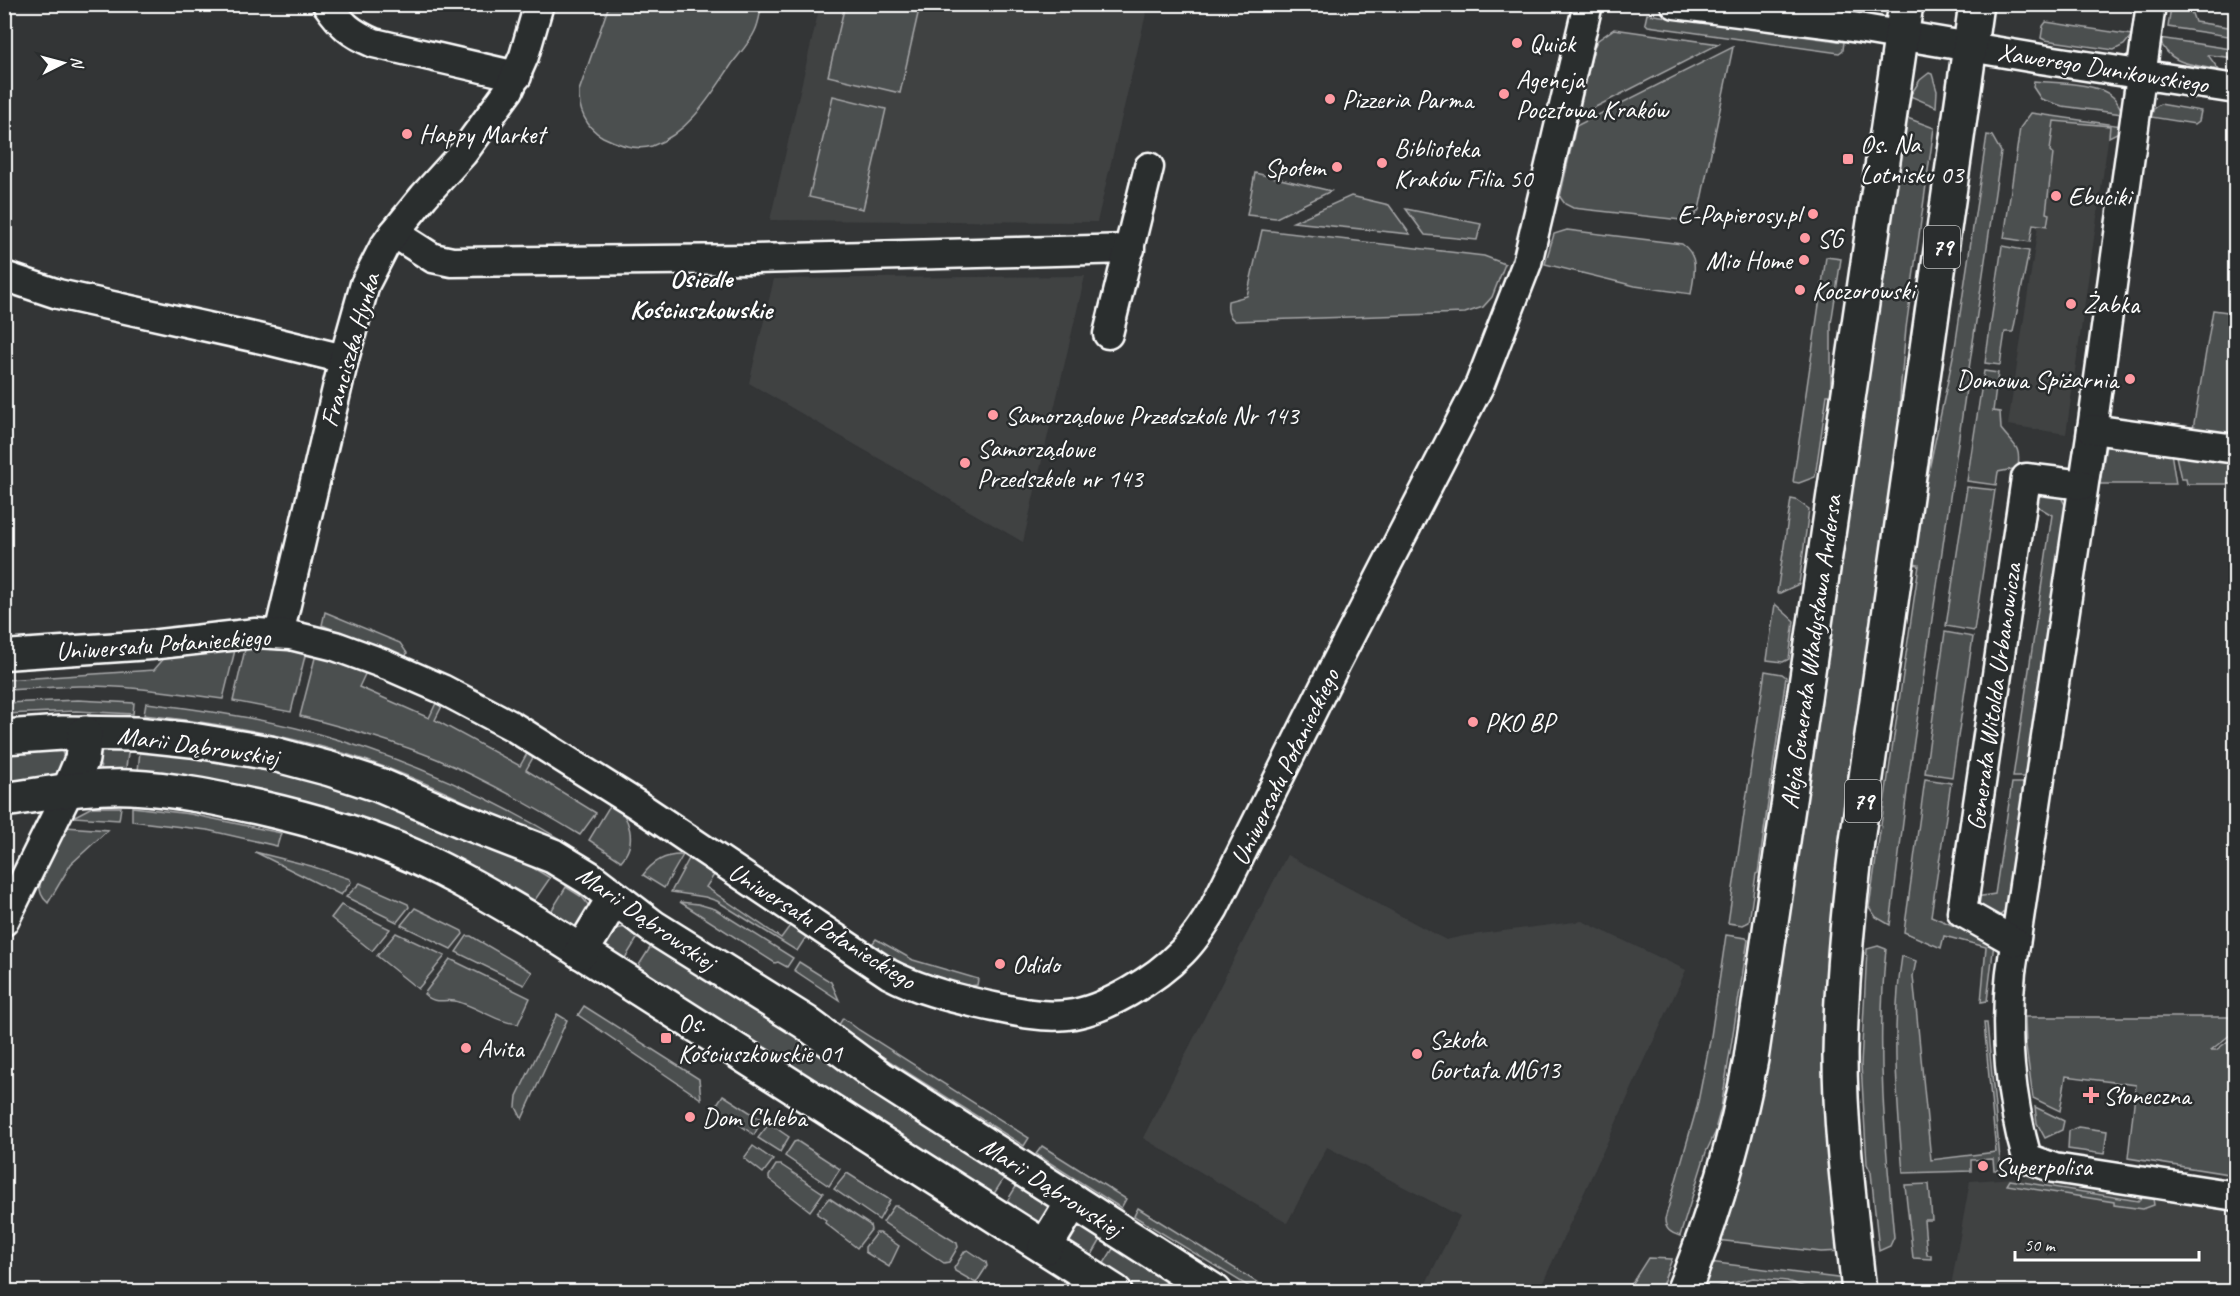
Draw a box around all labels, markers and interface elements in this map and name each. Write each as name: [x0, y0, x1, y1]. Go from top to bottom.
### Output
place label: Quick: [1529, 27, 1577, 60]
north arrow: [33, 33, 93, 93]
street label: Xawerego Dunikowskiego: [1995, 35, 2212, 101]
marker: Quick: [1510, 36, 1524, 50]
text: N: [66, 56, 88, 71]
place label: Agencja Pocztowa Kraków: [1516, 63, 1670, 126]
place label: Pizzeria Parma: [1342, 83, 1475, 116]
marker: Agencja Pocztowa Kraków: [1497, 87, 1511, 101]
marker: Pizzeria Parma: [1323, 92, 1337, 106]
place label: Happy Market: [419, 118, 548, 151]
marker: Happy Market: [400, 127, 414, 141]
place label: Os. Na Lotnisku 03: [1860, 128, 1965, 191]
place label: Biblioteka Kraków Filia 50: [1394, 132, 1535, 195]
place label: Społem: [1264, 151, 1327, 184]
marker: Os. Na Lotnisku 03: [1841, 152, 1855, 166]
marker: Biblioteka Kraków Filia 50: [1375, 156, 1389, 170]
marker: Społem: [1330, 160, 1344, 174]
place label: Ebuciki: [2068, 180, 2134, 213]
marker: Ebuciki: [2049, 189, 2063, 203]
place label: E-Papierosy.pl: [1678, 198, 1806, 231]
marker: E-Papierosy.pl: [1806, 207, 1820, 221]
place label: SG: [1817, 222, 1846, 255]
road number: 79: [1924, 226, 1960, 268]
marker: SG: [1798, 231, 1812, 245]
place label: Mio Home: [1706, 244, 1795, 277]
marker: Mio Home: [1797, 253, 1811, 267]
district label: Osiedle Kościuszkowskie: [630, 261, 774, 326]
street label: Franciszka Hynka: [312, 268, 388, 431]
place label: Koczorowski: [1812, 274, 1918, 307]
marker: Koczorowski: [1793, 283, 1807, 297]
place label: Żabka: [2083, 288, 2141, 321]
marker: Żabka: [2064, 297, 2078, 311]
place label: Domowa Spiżarnia: [1956, 363, 2120, 396]
marker: Domowa Spiżarnia: [2123, 372, 2137, 386]
place label: Samorządowe Przedszkole Nr 143: [1005, 399, 1301, 432]
marker: Samorządowe Przedszkole Nr 143: [986, 408, 1000, 422]
place label: Samorządowe Przedszkole nr 143: [977, 432, 1145, 495]
marker: Samorządowe Przedszkole nr 143: [958, 456, 972, 470]
street label: Aleja Generała Władysława Andersa: [1773, 491, 1850, 811]
street label: Generała Witolda Urbanowicza: [1959, 560, 2029, 833]
street label: Uniwersału Połanieckiego: [55, 620, 273, 668]
street label: Uniwersału Połanieckiego: [1223, 662, 1348, 871]
place label: PKO BP: [1485, 706, 1558, 739]
marker: PKO BP: [1466, 715, 1480, 729]
street label: Marii Dąbrowskiej: [115, 718, 283, 774]
road number: 79: [1845, 780, 1881, 822]
street label: Uniwersału Połanieckiego: [722, 855, 923, 998]
street label: Marii Dąbrowskiej: [570, 858, 724, 980]
place label: Odido: [1012, 948, 1062, 981]
marker: Odido: [993, 957, 1007, 971]
place label: Os. Kościuszkowskie 01: [678, 1007, 843, 1070]
place label: Szkoła Gortata MG13: [1429, 1023, 1562, 1086]
marker: Os. Kościuszkowskie 01: [659, 1031, 673, 1045]
place label: Avita: [478, 1032, 525, 1065]
marker: Avita: [459, 1041, 473, 1055]
marker: Szkoła Gortata MG13: [1410, 1047, 1424, 1061]
place label: Słoneczna: [2103, 1079, 2193, 1112]
marker: Słoneczna: [2084, 1088, 2098, 1102]
place label: Dom Chleba: [702, 1101, 809, 1134]
marker: Dom Chleba: [683, 1110, 697, 1124]
street label: Marii Dąbrowskiej: [974, 1129, 1130, 1246]
place label: Superpolisa: [1995, 1150, 2094, 1183]
marker: Superpolisa: [1976, 1159, 1990, 1173]
scale bar: [2015, 1224, 2200, 1262]
text: 50 m: [2024, 1234, 2057, 1256]

